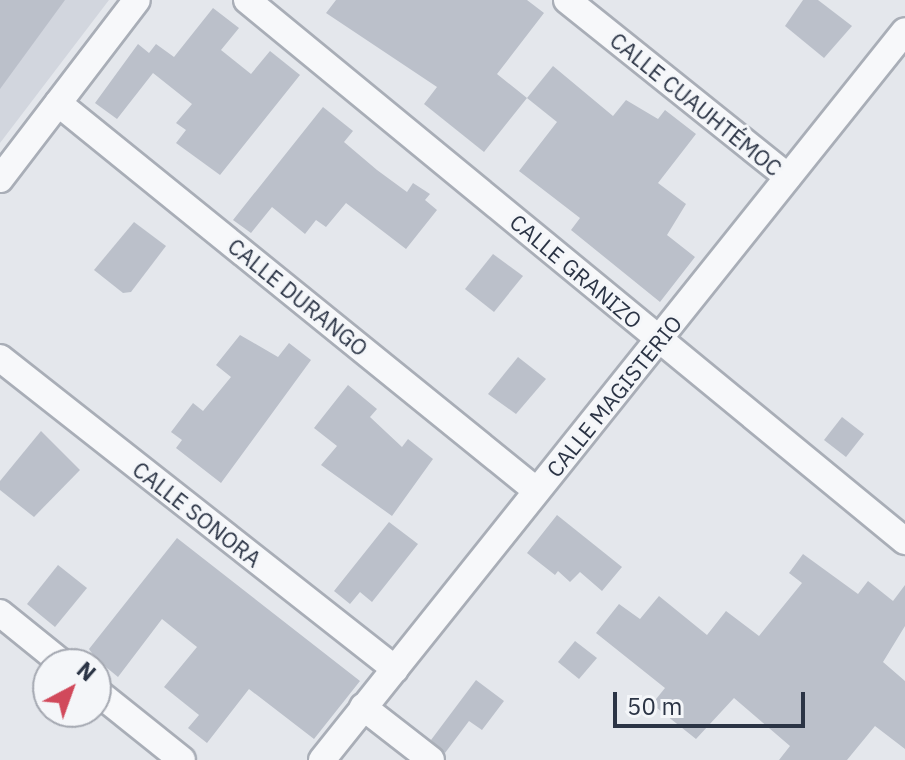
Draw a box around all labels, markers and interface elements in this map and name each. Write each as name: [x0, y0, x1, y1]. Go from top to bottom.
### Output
street label: CALLE CUAUHTÉMOC: [605, 27, 787, 181]
street label: CALLE GRANIZO: [505, 208, 647, 334]
street label: CALLE DURANGO: [223, 233, 373, 361]
street label: CALLE MAGISTERIO: [541, 310, 687, 482]
street label: CALLE SONORA: [128, 456, 266, 572]
north arrow: [32, 648, 112, 728]
text: N: [71, 655, 102, 687]
scale bar: [617, 676, 809, 726]
text: 50 m: [627, 690, 682, 722]

